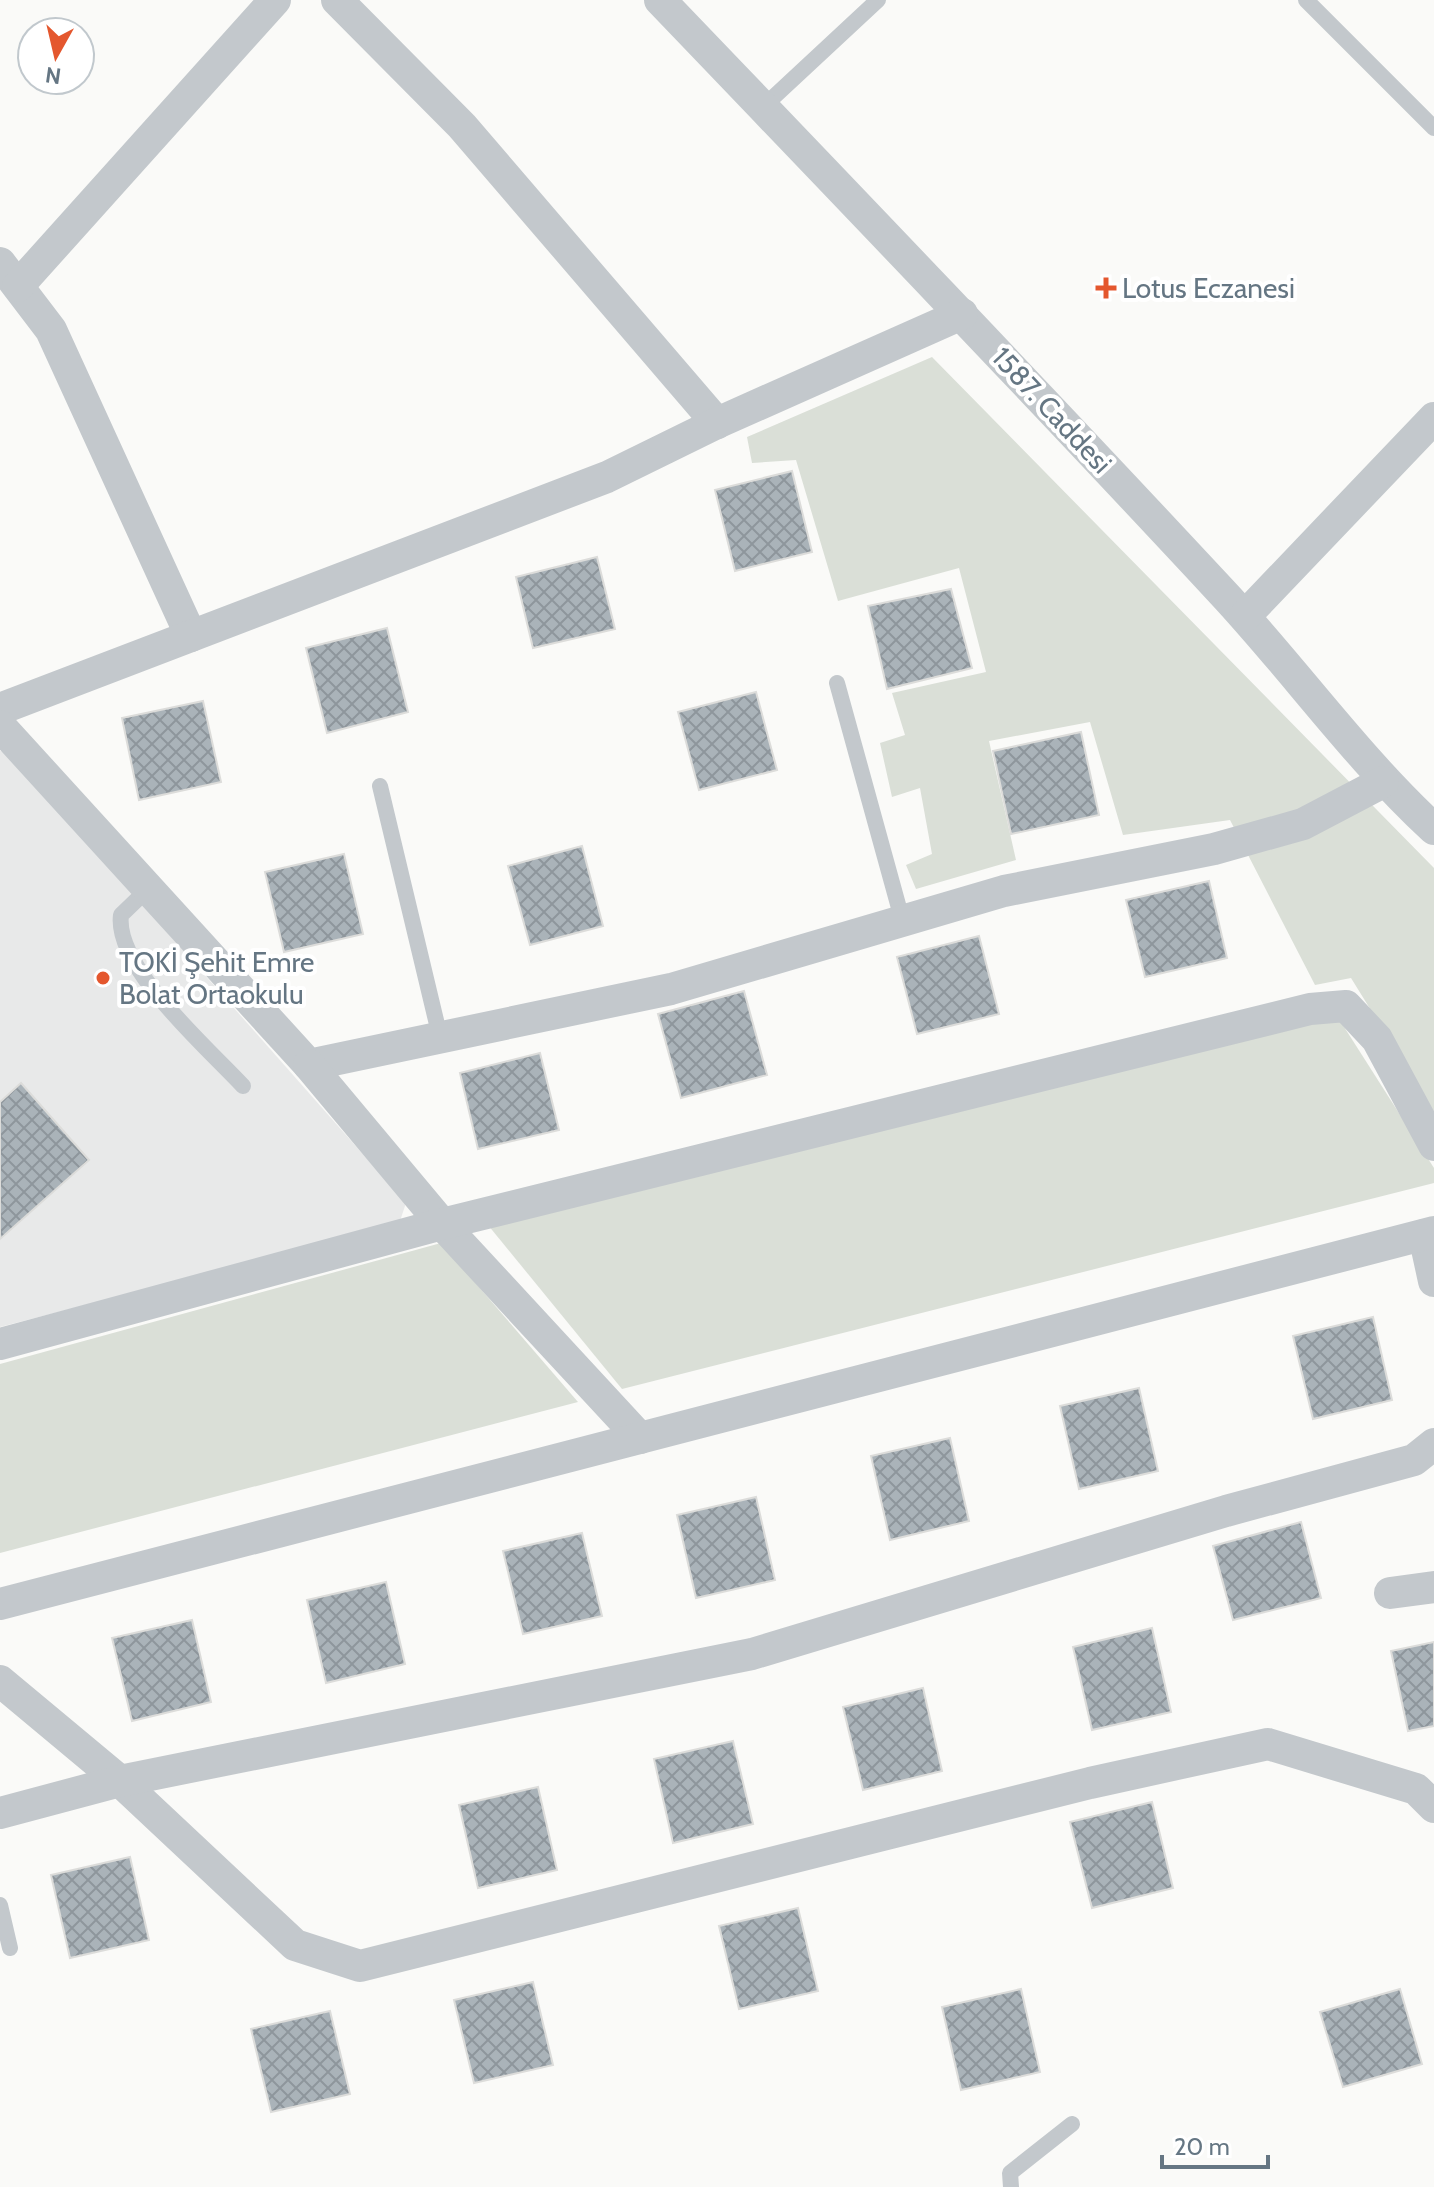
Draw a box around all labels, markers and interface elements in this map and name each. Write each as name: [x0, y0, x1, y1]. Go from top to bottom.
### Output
north arrow: [16, 16, 96, 96]
text: N: [44, 61, 63, 90]
place label: Lotus Eczanesi: [1122, 271, 1295, 305]
marker: Lotus Eczanesi: [1097, 279, 1115, 297]
street label: 1587. Caddesi: [985, 340, 1119, 480]
place label: TOKİ Şehit Emre Bolat Ortaokulu: [119, 945, 314, 1011]
marker: TOKİ Şehit Emre Bolat Ortaokulu: [94, 969, 112, 987]
scale bar: [1162, 2119, 1268, 2169]
text: 20 m: [1174, 2132, 1230, 2161]

